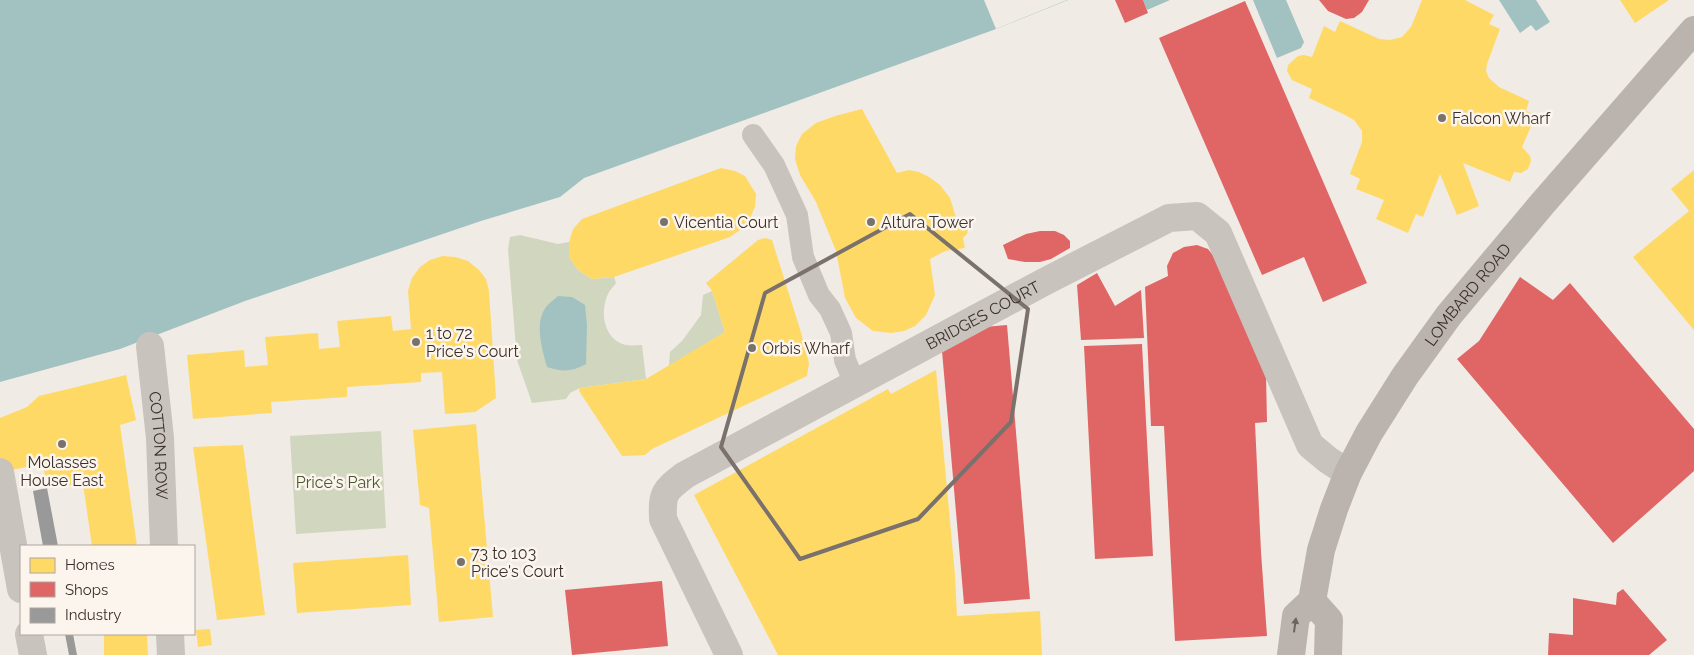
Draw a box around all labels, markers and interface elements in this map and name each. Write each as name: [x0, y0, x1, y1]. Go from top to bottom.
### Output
place label: Falcon Wharf: [1452, 109, 1551, 128]
marker: Falcon Wharf: [1436, 112, 1448, 124]
place label: Vicentia Court: [674, 213, 779, 232]
place label: Altura Tower: [881, 213, 974, 232]
marker: Vicentia Court: [658, 216, 670, 228]
marker: Altura Tower: [865, 216, 877, 228]
street label: LOMBARD ROAD: [1421, 240, 1515, 350]
street label: BRIDGES COURT: [923, 277, 1043, 354]
place label: 1 to 72 Price's Court: [426, 324, 519, 361]
marker: 1 to 72 Price's Court: [410, 336, 422, 348]
place label: Orbis Wharf: [762, 339, 851, 358]
marker: Orbis Wharf: [746, 342, 758, 354]
street label: COTTON ROW: [145, 390, 171, 500]
marker: Molasses House East: [56, 438, 68, 450]
place label: Molasses House East: [20, 453, 104, 490]
park label: Price's Park: [296, 473, 381, 492]
place label: 73 to 103 Price's Court: [471, 544, 564, 581]
legend: [20, 545, 195, 635]
text: Homes: [65, 556, 115, 574]
marker: 73 to 103 Price's Court: [455, 556, 467, 568]
text: Shops: [65, 581, 108, 599]
text: Industry: [65, 606, 121, 624]
one-way arrow: [1291, 617, 1299, 633]

